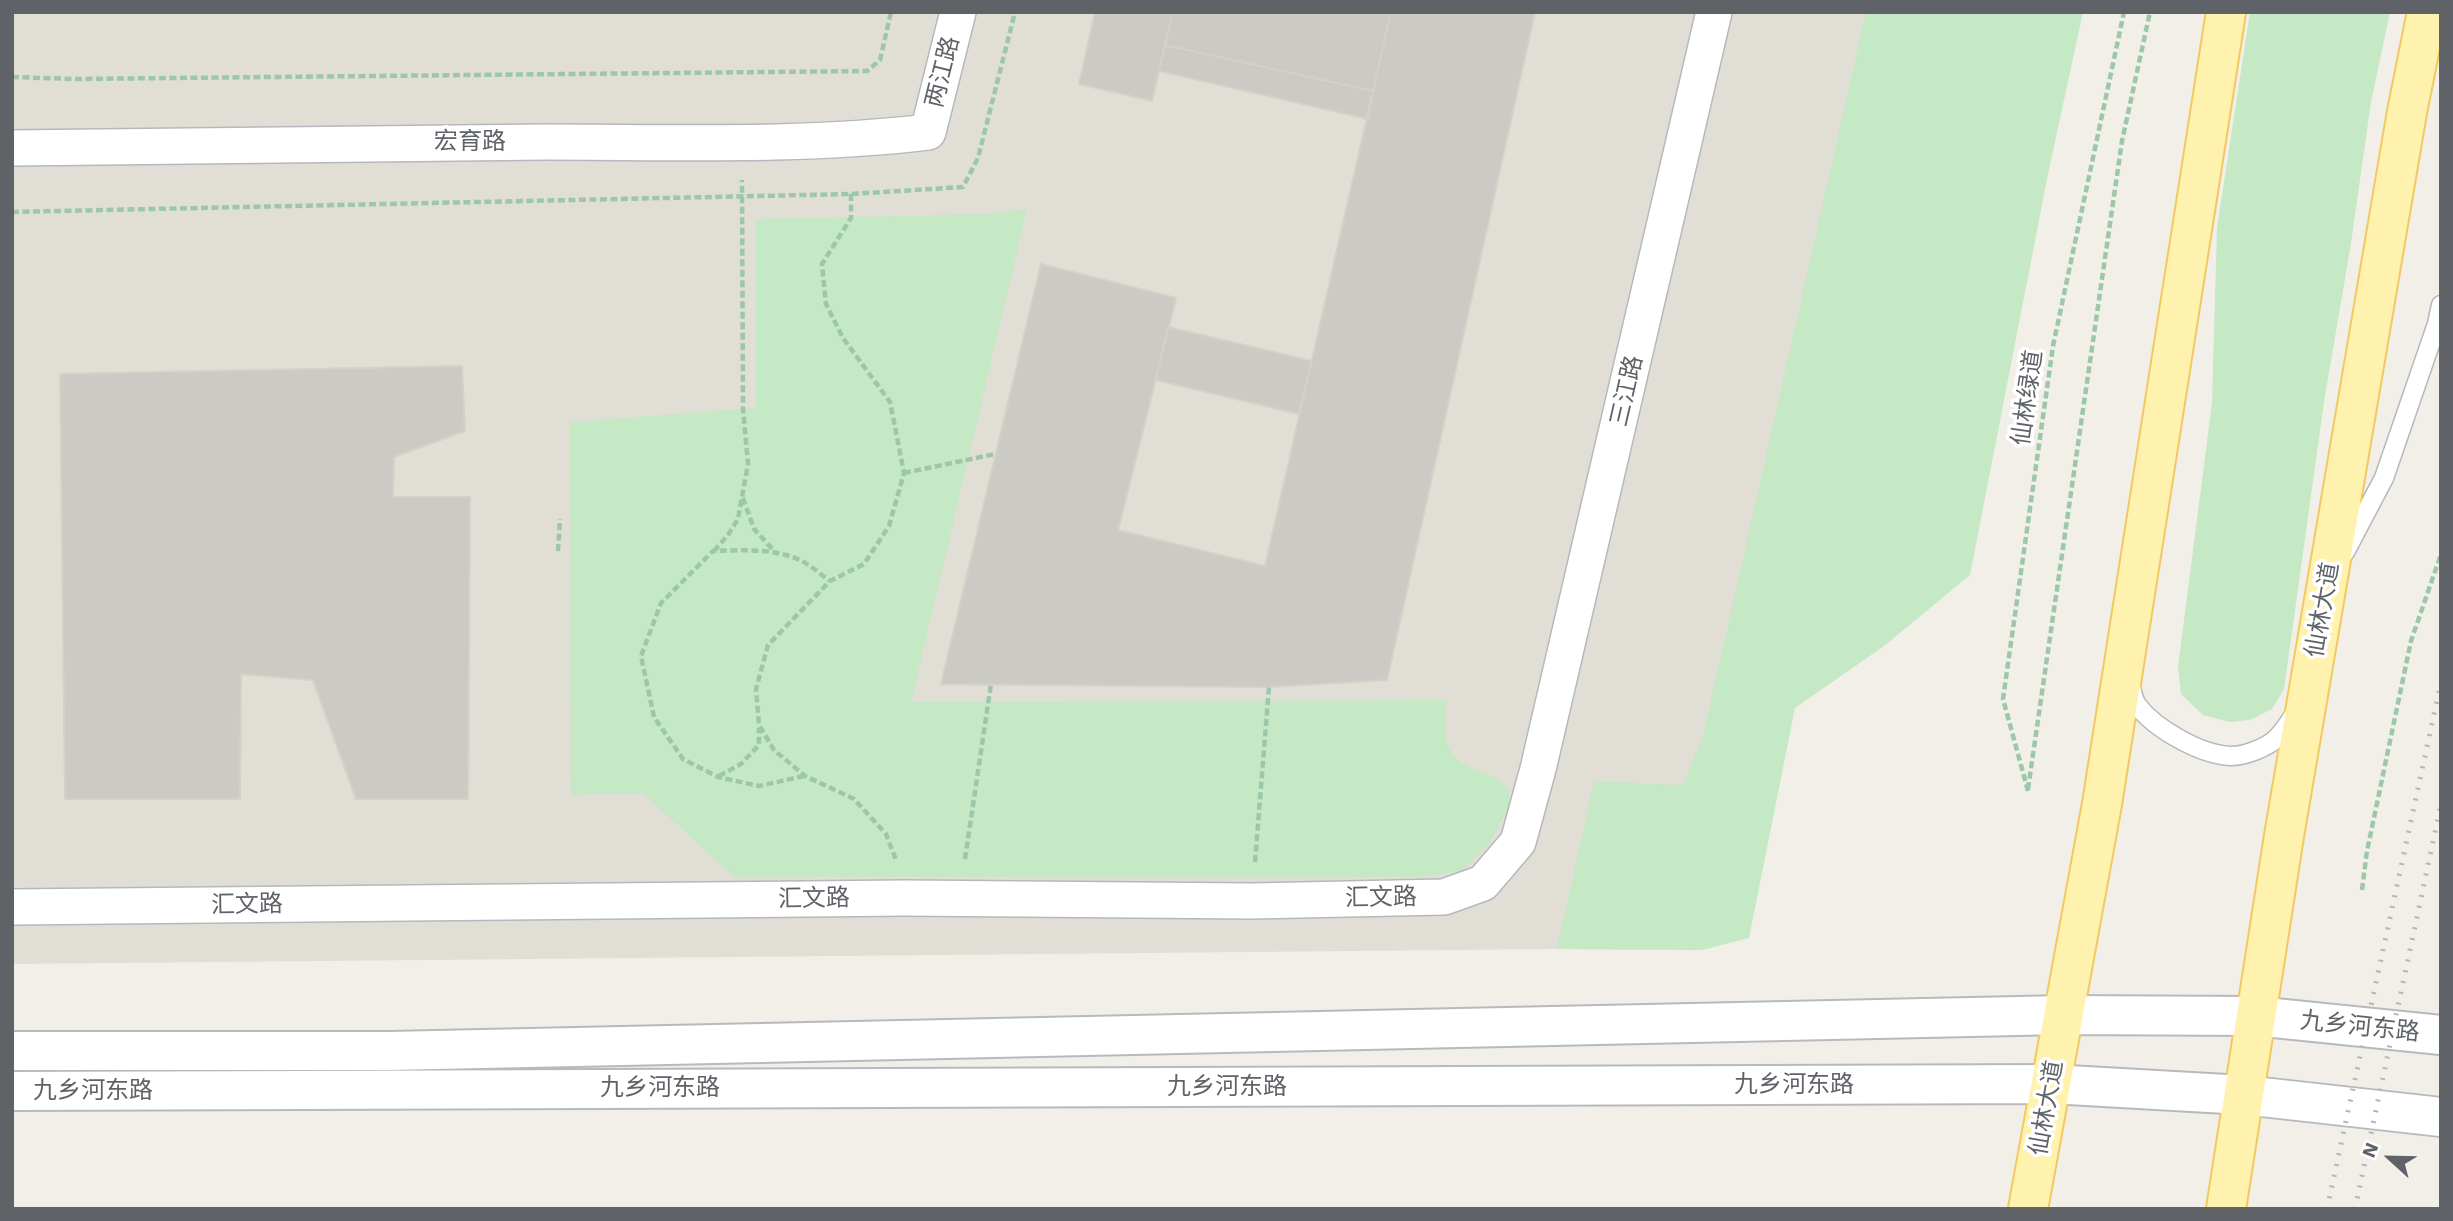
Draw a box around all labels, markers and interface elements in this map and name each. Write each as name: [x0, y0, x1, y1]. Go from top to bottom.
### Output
street label: 两江路: [920, 34, 966, 110]
street label: 宏育路: [434, 128, 506, 156]
street label: 仙林绿道: [2007, 348, 2049, 448]
street label: 三江路: [1605, 353, 1649, 429]
street label: 仙林大道: [2300, 560, 2346, 660]
street label: 汇文路: [1345, 883, 1417, 913]
street label: 汇文路: [778, 884, 850, 914]
street label: 汇文路: [211, 890, 283, 920]
street label: 九乡河东路: [2299, 1006, 2421, 1048]
street label: 仙林大道: [2024, 1058, 2070, 1158]
street label: 九乡河东路: [1734, 1071, 1854, 1099]
street label: 九乡河东路: [1167, 1073, 1287, 1101]
street label: 九乡河东路: [600, 1074, 720, 1102]
street label: 九乡河东路: [33, 1077, 153, 1105]
north arrow: [2355, 1123, 2425, 1193]
text: N: [2357, 1139, 2383, 1161]

